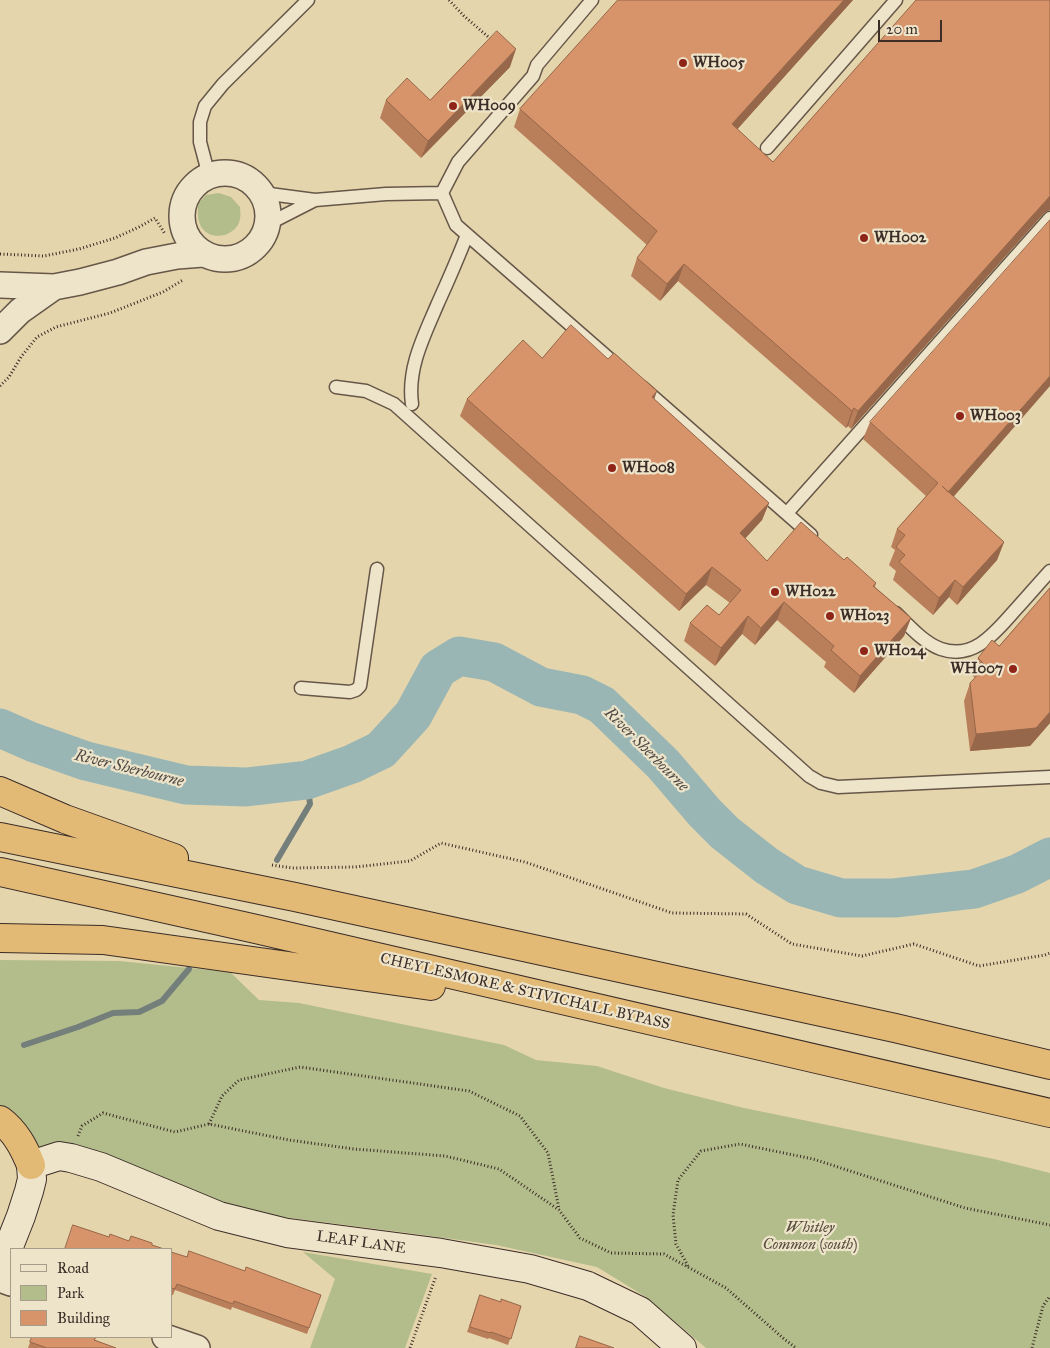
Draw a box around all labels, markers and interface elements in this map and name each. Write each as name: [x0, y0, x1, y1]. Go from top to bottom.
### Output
scale bar: [880, 10, 944, 42]
text: 20 m: [886, 20, 918, 38]
place label: WH005: [693, 54, 745, 72]
marker: WH005: [677, 57, 689, 69]
place label: WH009: [463, 97, 516, 115]
marker: WH009: [447, 100, 459, 112]
place label: WH002: [874, 229, 926, 247]
marker: WH002: [858, 232, 870, 244]
place label: WH003: [970, 407, 1021, 425]
marker: WH003: [954, 410, 966, 422]
place label: WH008: [622, 459, 675, 477]
marker: WH008: [606, 462, 618, 474]
place label: WH022: [785, 583, 836, 601]
marker: WH022: [769, 586, 781, 598]
place label: WH023: [840, 607, 889, 625]
marker: WH023: [824, 610, 836, 622]
place label: WH024: [874, 642, 926, 660]
marker: WH024: [858, 645, 870, 657]
place label: WH007: [950, 660, 1003, 678]
marker: WH007: [1007, 663, 1019, 675]
water label: River Sherbourne: [600, 704, 692, 796]
water label: River Sherbourne: [73, 746, 185, 792]
street label: CHEYLESMORE & STIVICHALL BYPASS: [378, 950, 672, 1034]
park label: Whitley Common (south): [763, 1219, 857, 1254]
street label: LEAF LANE: [315, 1228, 407, 1258]
legend: [10, 1248, 172, 1338]
text: Road: [57, 1259, 89, 1277]
text: Park: [57, 1284, 84, 1302]
text: Building: [57, 1309, 110, 1327]

